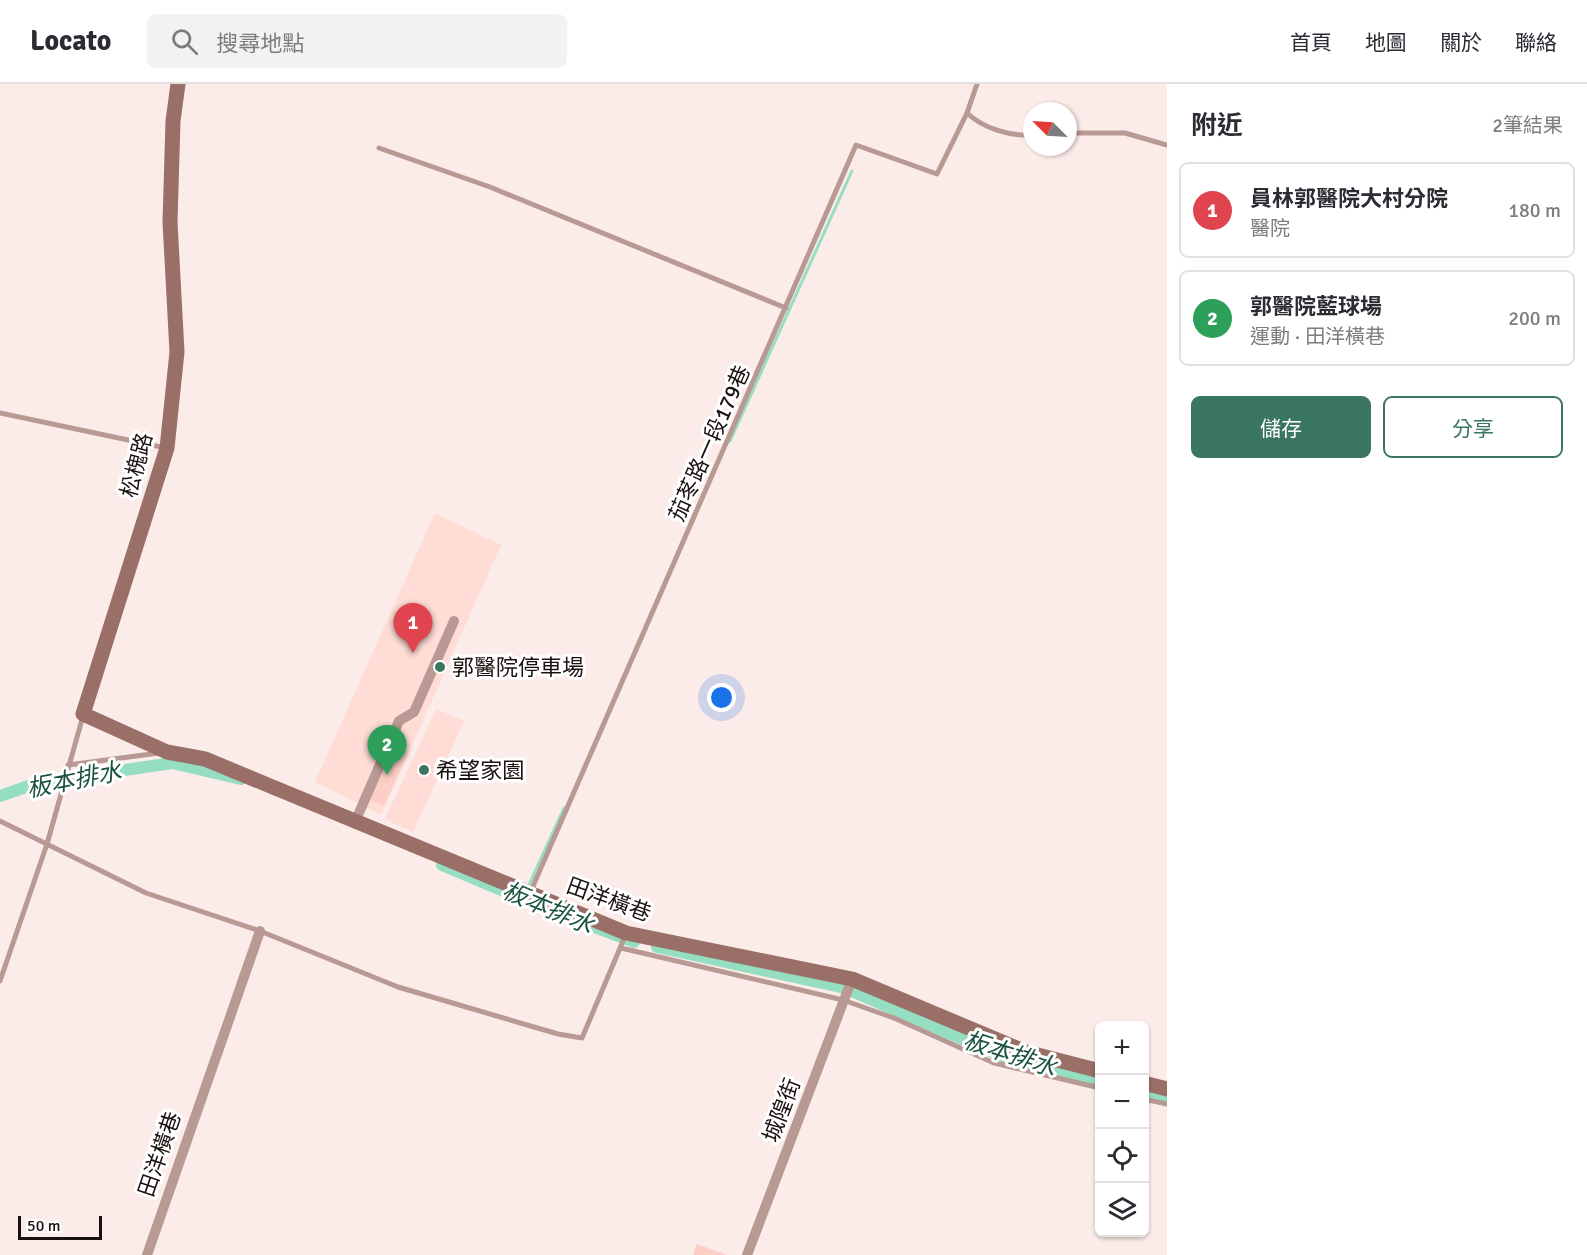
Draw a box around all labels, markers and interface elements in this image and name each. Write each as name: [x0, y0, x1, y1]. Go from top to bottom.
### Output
search box: [147, 14, 567, 68]
text: Locato: [30, 24, 111, 58]
icon: search: [168, 25, 201, 58]
text: 搜尋地點: [216, 30, 304, 57]
text: 首頁: [1290, 30, 1332, 56]
text: 地圖: [1365, 30, 1407, 56]
text: 關於: [1440, 30, 1482, 56]
text: 聯絡: [1515, 30, 1557, 56]
north arrow: [1023, 102, 1077, 156]
text: 附近: [1191, 110, 1243, 142]
text: 2筆結果: [1492, 113, 1563, 138]
text: 員林郭醫院大村分院: [1250, 185, 1448, 212]
text: 1: [1207, 198, 1218, 223]
text: 180 m: [1508, 198, 1561, 223]
text: 醫院: [1250, 216, 1290, 241]
text: 郭醫院藍球場: [1250, 293, 1382, 320]
text: 2: [1207, 306, 1218, 331]
text: 200 m: [1508, 306, 1561, 331]
text: 運動 · 田洋橫巷: [1250, 324, 1385, 349]
street label: 茄苳路一段179巷: [663, 361, 756, 525]
button: 儲存: [1191, 396, 1371, 458]
button: 分享: [1383, 396, 1563, 458]
street label: 松槐路: [115, 430, 158, 501]
pin: 1: [394, 604, 432, 653]
place label: 郭醫院停車場: [452, 654, 584, 681]
marker: 郭醫院停車場: [433, 660, 447, 674]
your location: [707, 683, 736, 712]
pin: 2: [368, 726, 406, 775]
water label: 板本排水: [24, 756, 125, 804]
place label: 希望家園: [436, 757, 524, 784]
marker: 希望家園: [417, 763, 431, 777]
street label: 田洋橫巷: [563, 872, 655, 927]
water label: 板本排水: [498, 875, 599, 941]
map controls: [1095, 1021, 1149, 1237]
button: +: [1095, 1021, 1149, 1075]
water label: 板本排水: [960, 1025, 1061, 1083]
street label: 城隍街: [757, 1075, 806, 1146]
button: −: [1095, 1075, 1149, 1129]
street label: 田洋橫巷: [132, 1108, 187, 1200]
button: locate: [1095, 1129, 1149, 1183]
button: layers: [1095, 1183, 1149, 1237]
scale bar: [18, 1213, 102, 1240]
text: 50 m: [27, 1216, 61, 1236]

